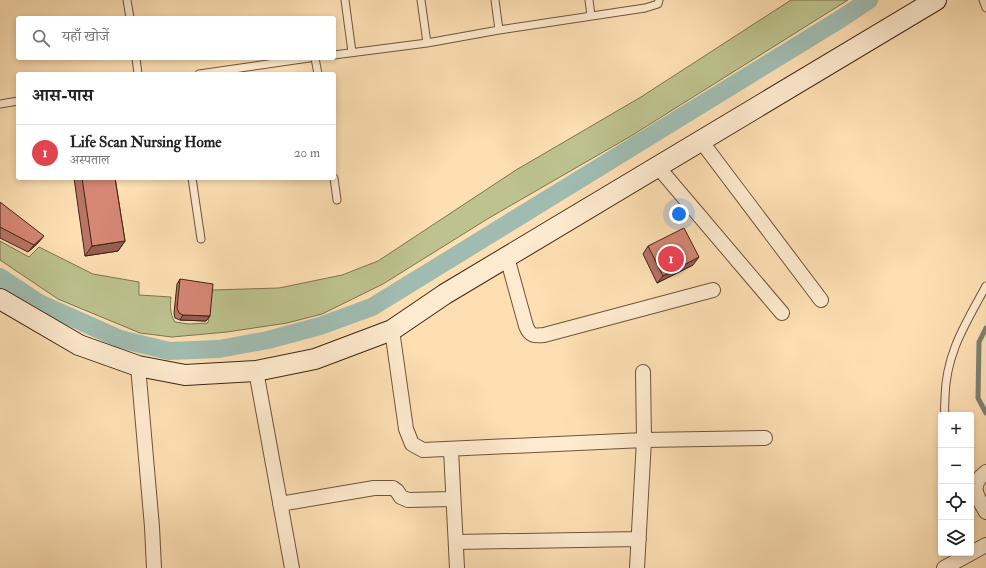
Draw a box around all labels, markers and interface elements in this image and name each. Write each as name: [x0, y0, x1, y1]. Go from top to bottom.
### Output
search box: [16, 16, 336, 60]
icon: search: [30, 27, 52, 49]
text: यहाँ खोजें: [62, 27, 109, 46]
text: आस-पास: [32, 85, 93, 106]
text: Life Scan Nursing Home: [70, 133, 222, 152]
text: 1: [43, 145, 47, 161]
text: 20 m: [294, 145, 320, 161]
text: अस्पताल: [70, 152, 110, 168]
your location: [669, 204, 689, 224]
pin: 1: [658, 244, 684, 274]
map controls: [938, 412, 974, 556]
button: +: [938, 412, 974, 448]
button: −: [938, 448, 974, 484]
button: locate: [938, 484, 974, 520]
button: layers: [938, 520, 974, 556]

